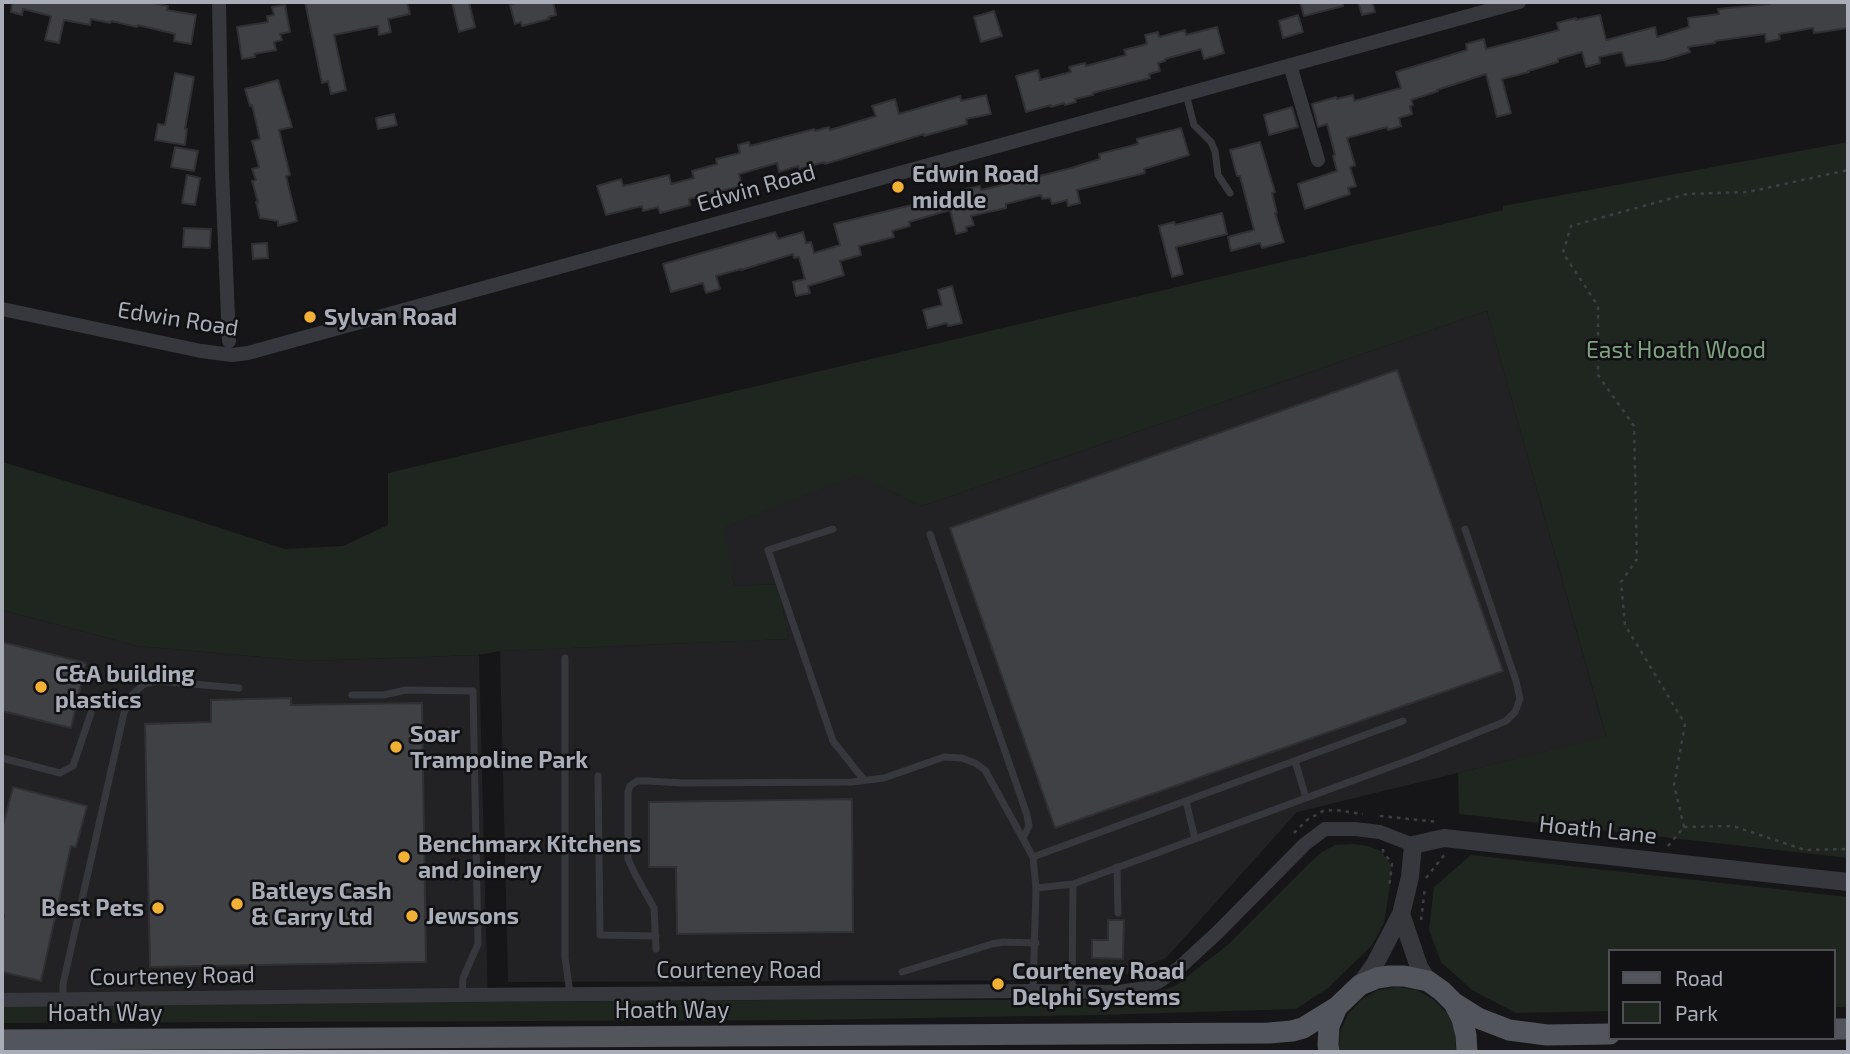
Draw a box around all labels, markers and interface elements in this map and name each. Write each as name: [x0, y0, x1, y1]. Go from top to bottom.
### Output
street label: Edwin Road: [693, 158, 819, 218]
place label: Edwin Road middle: [912, 160, 1039, 214]
marker: Edwin Road middle: [890, 179, 906, 195]
street label: Edwin Road: [116, 296, 240, 342]
place label: Sylvan Road: [324, 303, 457, 331]
marker: Sylvan Road: [302, 309, 318, 325]
park label: East Hoath Wood: [1586, 336, 1766, 364]
place label: C&A building plastics: [55, 660, 195, 714]
marker: C&A building plastics: [33, 679, 49, 695]
place label: Soar Trampoline Park: [410, 720, 588, 774]
marker: Soar Trampoline Park: [388, 739, 404, 755]
street label: Hoath Lane: [1538, 810, 1658, 850]
place label: Benchmarx Kitchens and Joinery: [418, 830, 641, 884]
marker: Benchmarx Kitchens and Joinery: [396, 849, 412, 865]
place label: Batleys Cash & Carry Ltd: [251, 877, 391, 931]
place label: Best Pets: [41, 894, 144, 922]
marker: Batleys Cash & Carry Ltd: [229, 896, 245, 912]
marker: Best Pets: [150, 900, 166, 916]
place label: Jewsons: [426, 902, 519, 930]
marker: Jewsons: [404, 908, 420, 924]
legend: [1608, 949, 1836, 1040]
street label: Courteney Road: [656, 956, 822, 984]
place label: Courteney Road Delphi Systems: [1012, 957, 1185, 1011]
street label: Courteney Road: [89, 961, 255, 991]
text: Road: [1675, 965, 1723, 990]
marker: Courteney Road Delphi Systems: [990, 976, 1006, 992]
street label: Hoath Way: [615, 996, 729, 1024]
street label: Hoath Way: [48, 999, 162, 1027]
text: Park: [1675, 1000, 1718, 1025]

